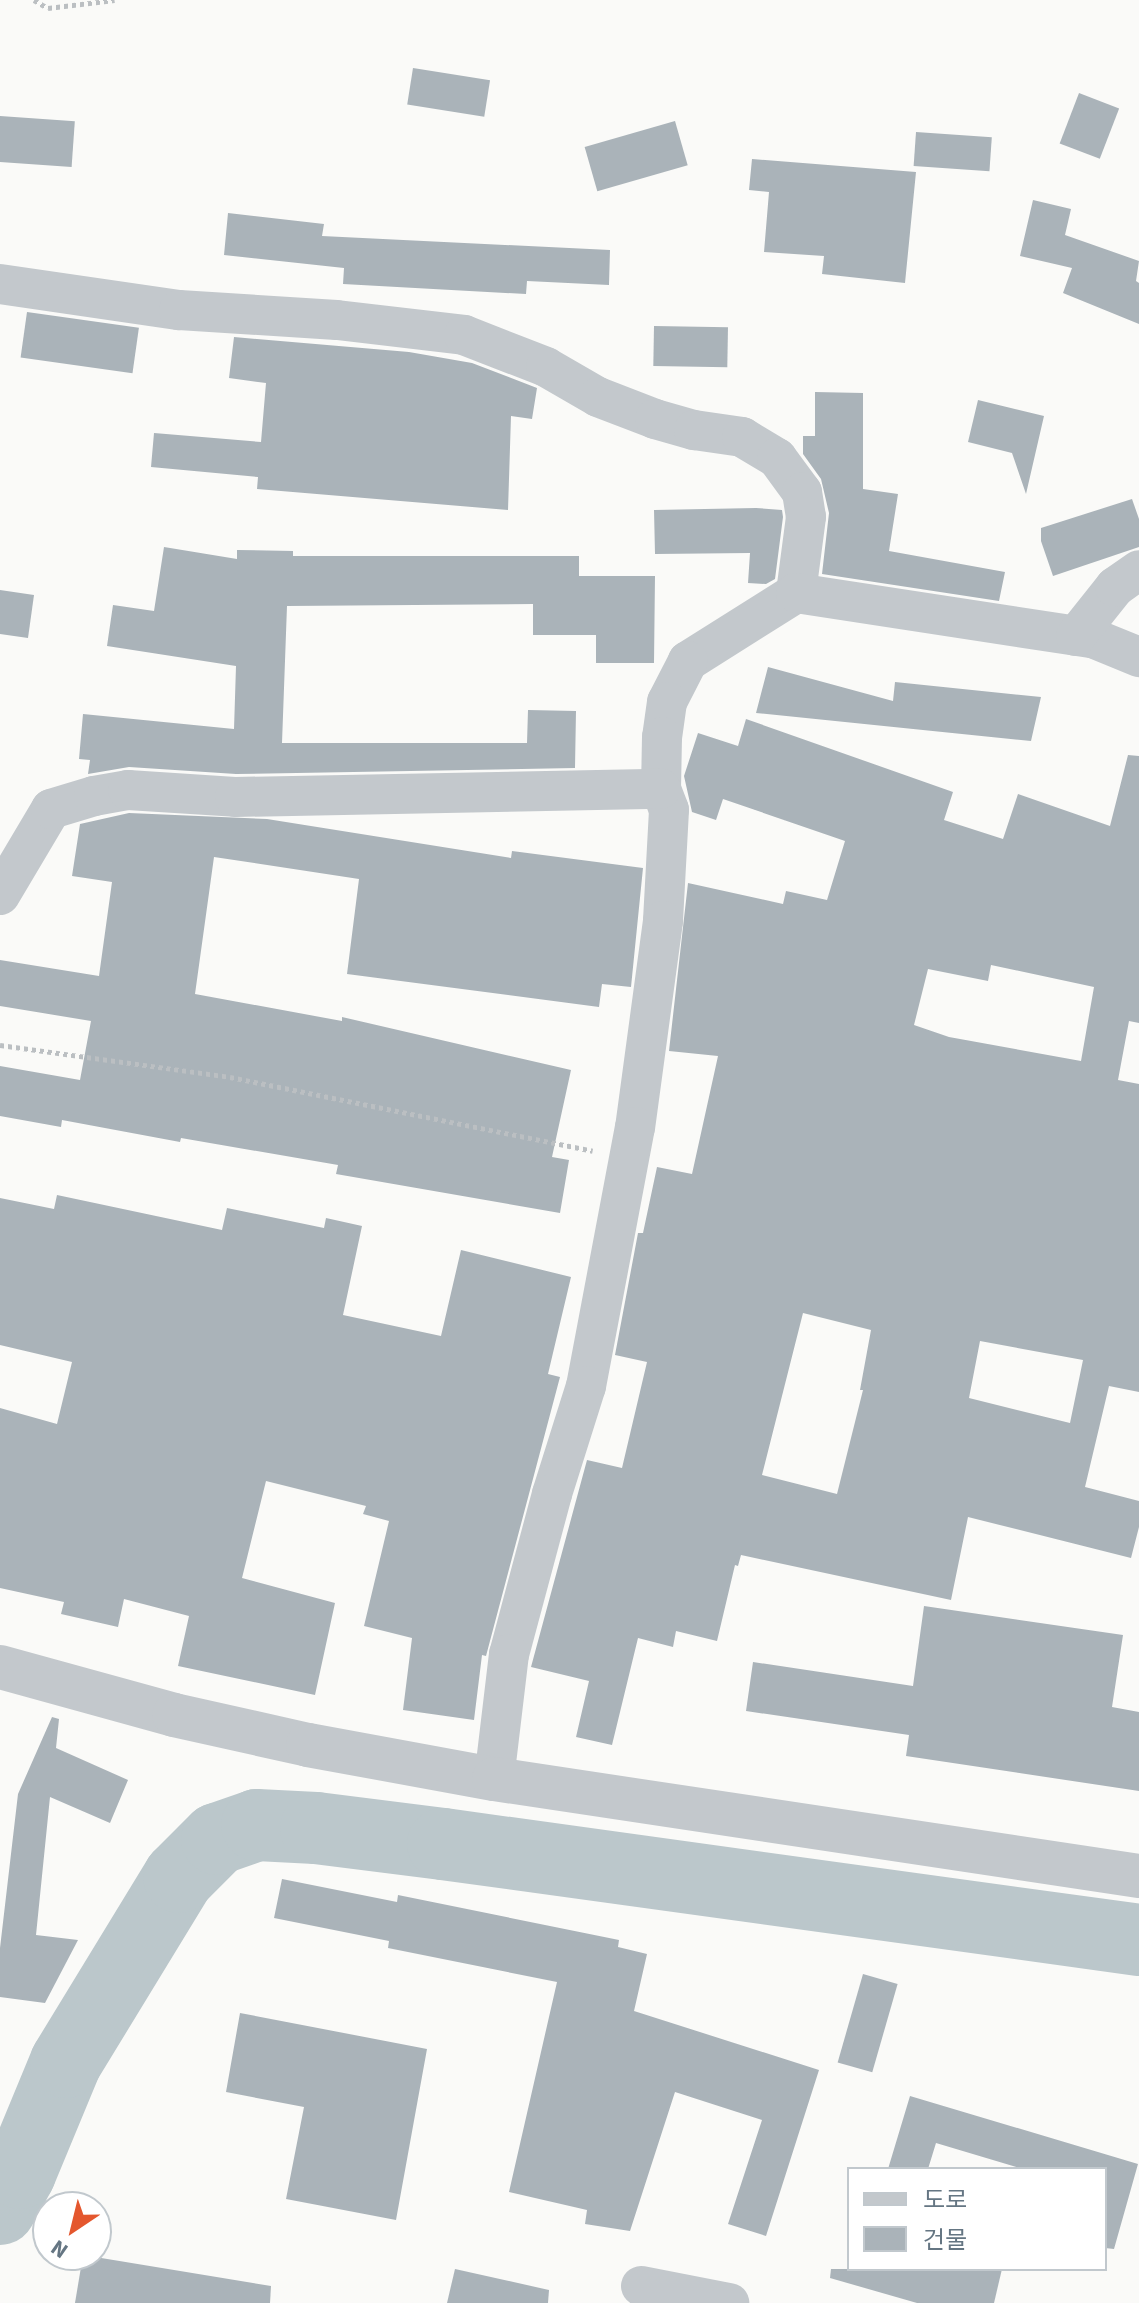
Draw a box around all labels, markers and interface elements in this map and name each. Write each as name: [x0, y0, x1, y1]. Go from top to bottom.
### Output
legend: [847, 2167, 1107, 2271]
text: 도로: [923, 2183, 967, 2218]
north arrow: [32, 2191, 112, 2271]
text: 건물: [923, 2223, 967, 2258]
text: N: [44, 2232, 75, 2266]

